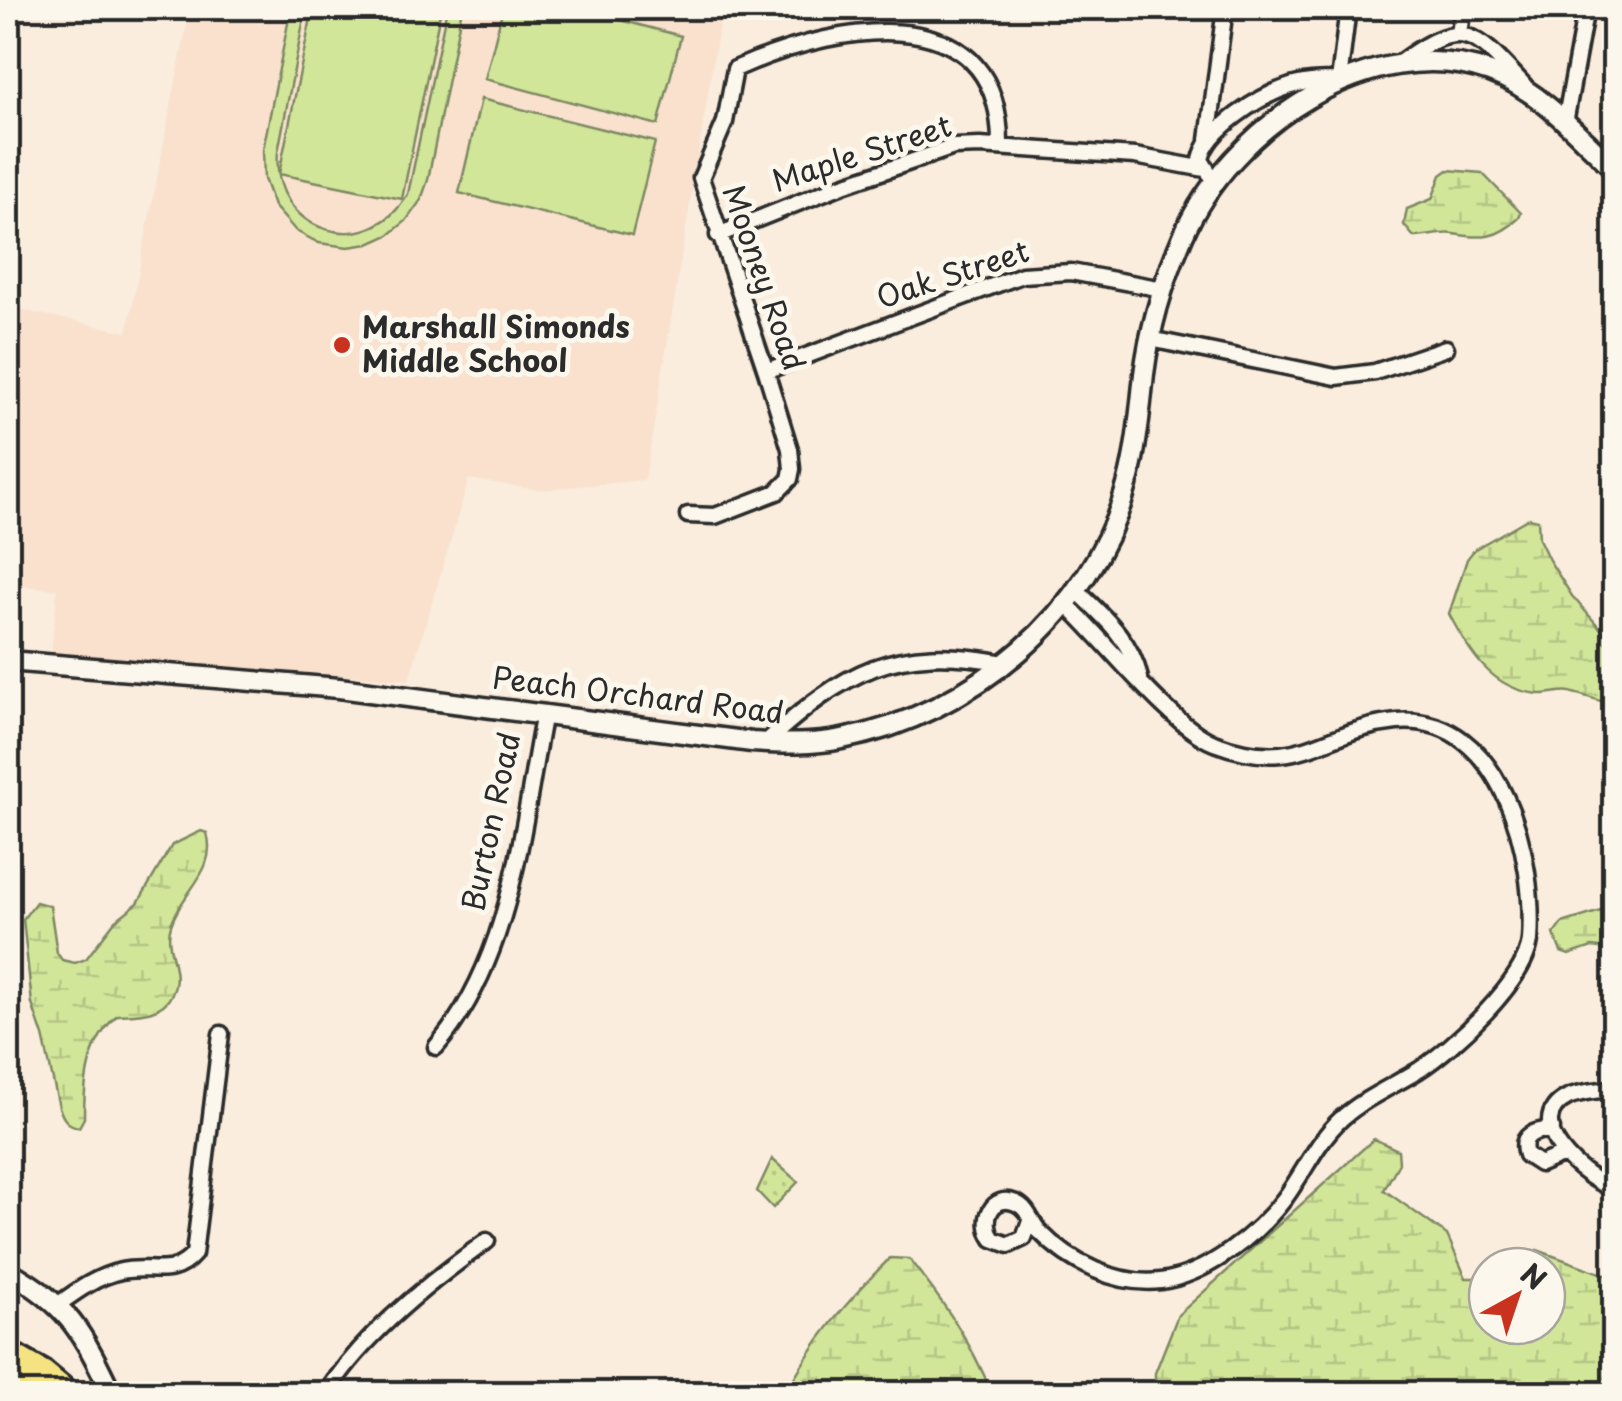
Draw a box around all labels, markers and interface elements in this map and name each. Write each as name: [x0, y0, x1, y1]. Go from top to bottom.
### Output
street label: Maple Street: [766, 101, 957, 202]
street label: Mooney Road: [713, 178, 818, 376]
street label: Oak Street: [870, 227, 1034, 318]
place label: Marshall Simonds Middle School: [362, 303, 630, 382]
marker: Marshall Simonds Middle School: [331, 334, 353, 356]
street label: Peach Orchard Road: [490, 653, 787, 734]
street label: Burton Road: [449, 728, 530, 915]
north arrow: [1467, 1246, 1567, 1346]
text: N: [1512, 1252, 1556, 1299]

